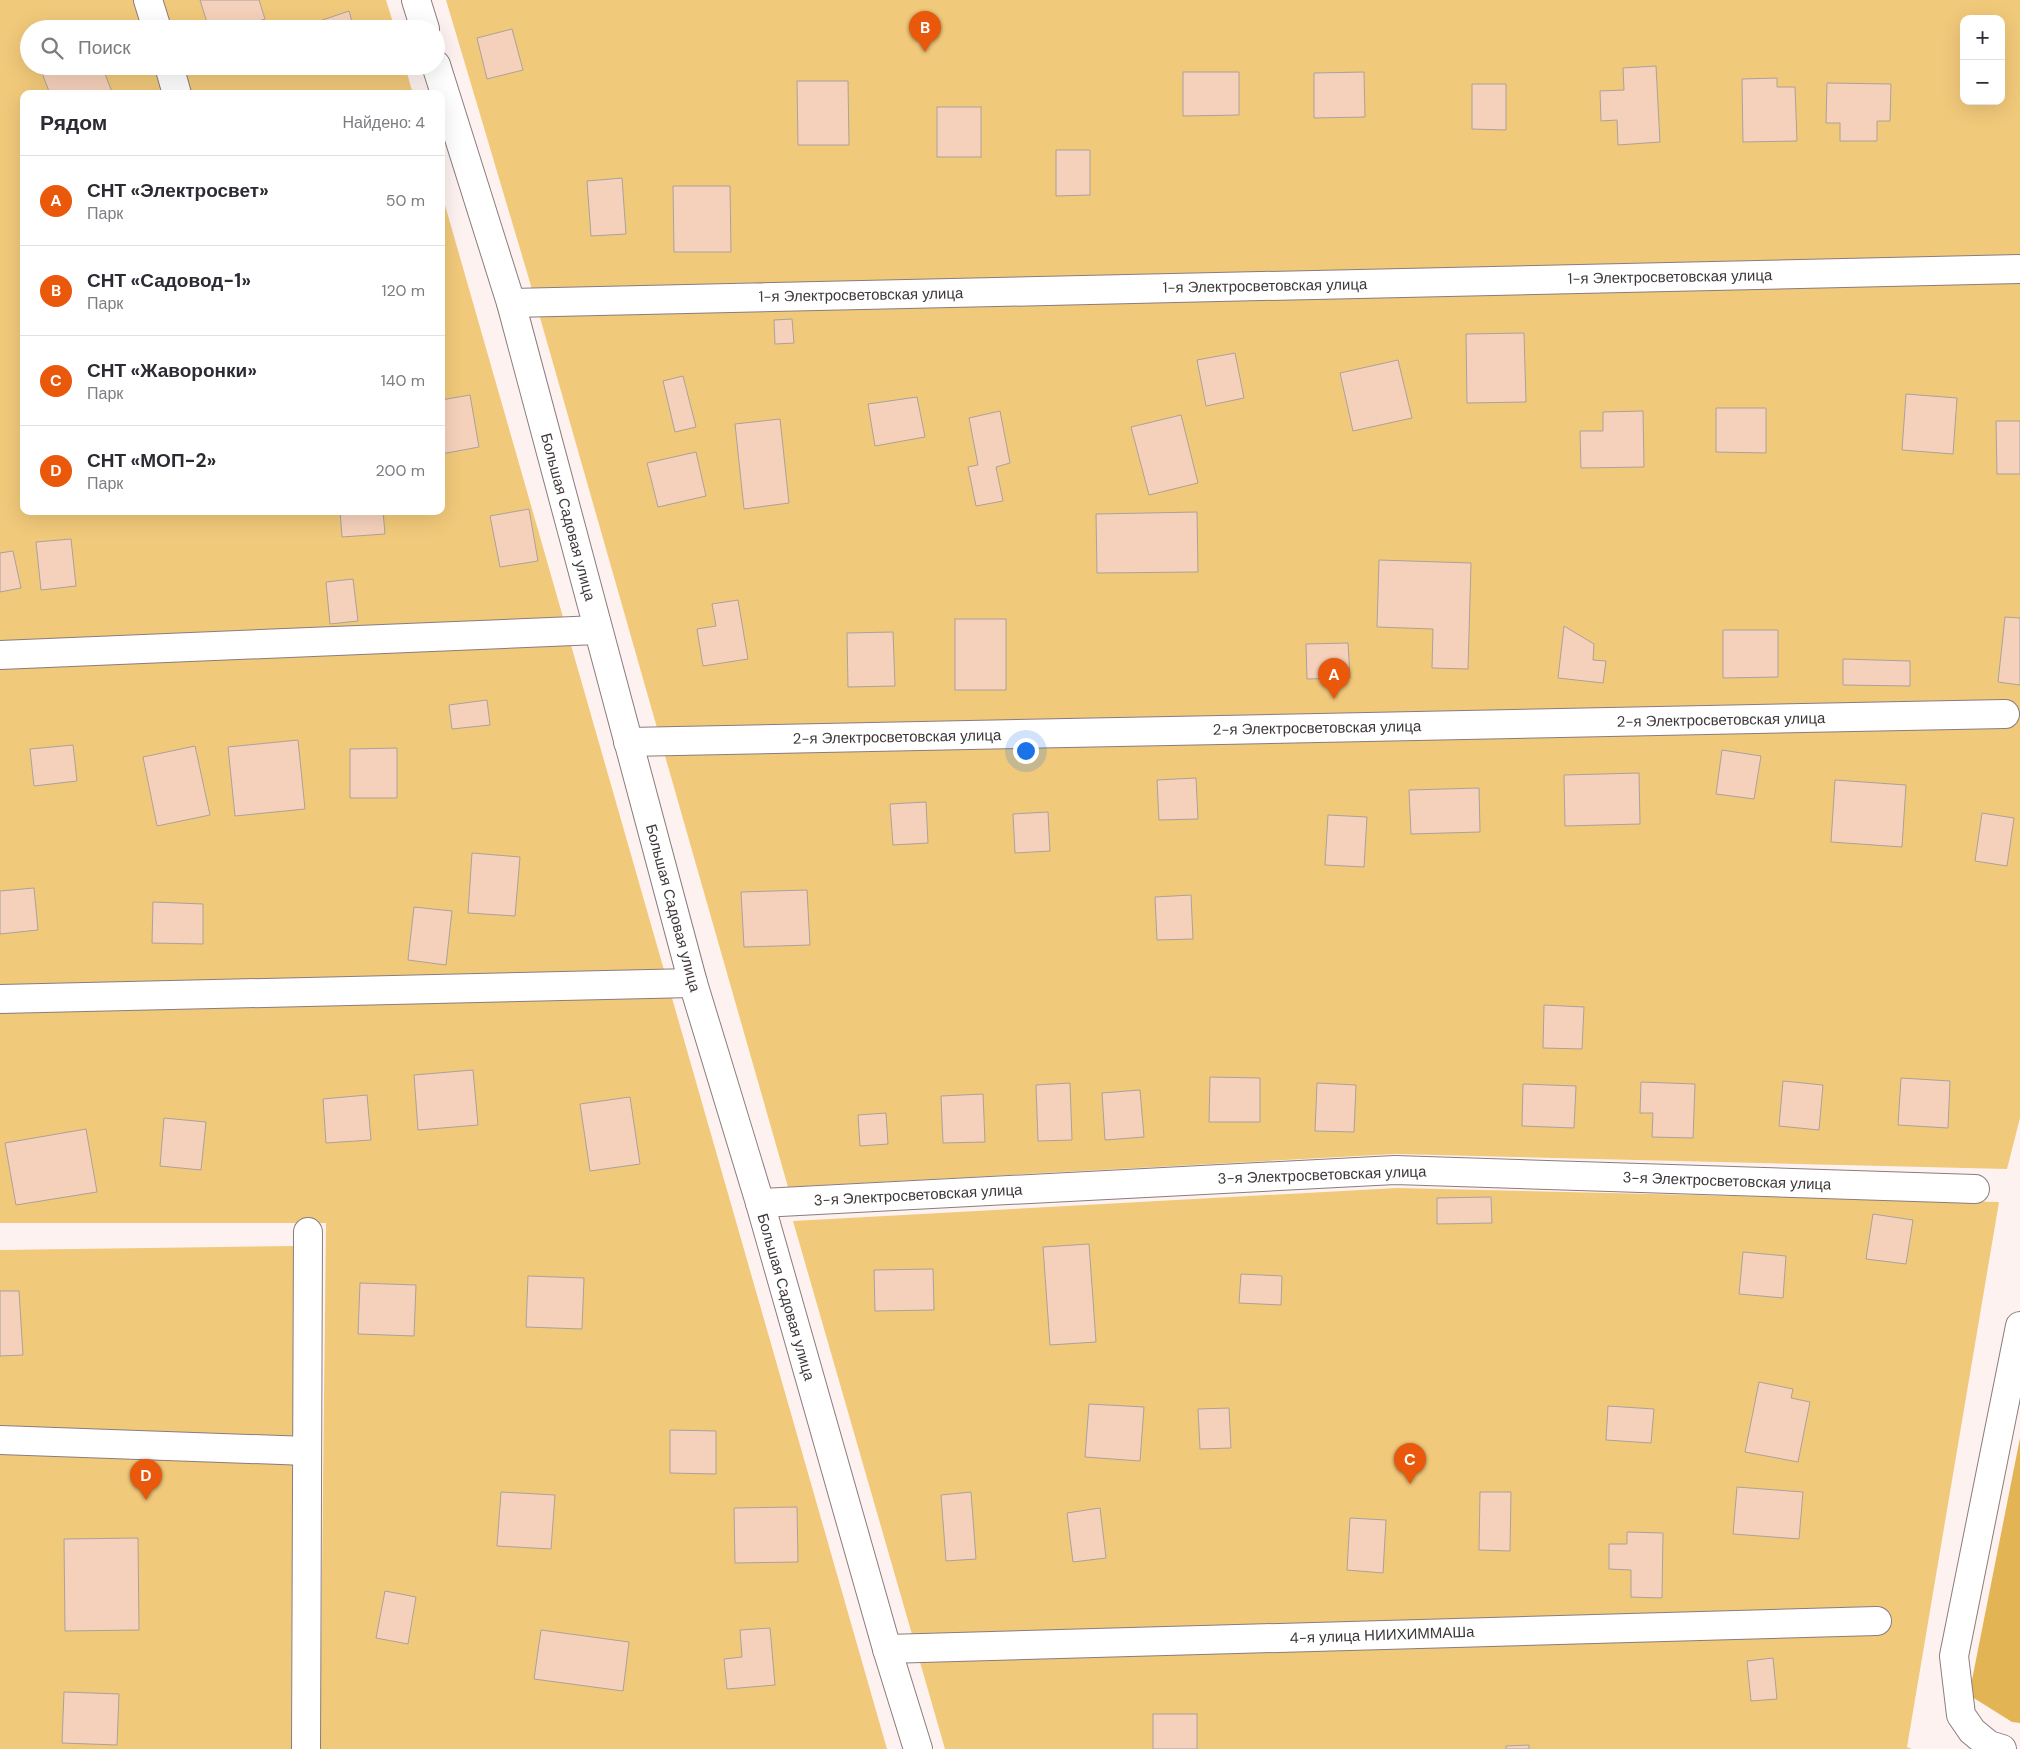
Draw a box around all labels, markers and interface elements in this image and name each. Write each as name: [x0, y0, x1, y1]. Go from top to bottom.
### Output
pin: B: [909, 11, 941, 52]
map controls: [1960, 15, 2005, 105]
button: +: [1960, 15, 2005, 60]
search box: [20, 20, 445, 75]
icon: search: [38, 34, 66, 62]
text: Поиск: [78, 35, 131, 60]
button: −: [1960, 60, 2005, 105]
text: Рядом: [40, 109, 107, 137]
text: Найдено: 4: [342, 112, 425, 133]
text: СНТ «Электросвет»: [87, 178, 269, 203]
text: A: [50, 190, 62, 211]
text: 50 m: [386, 190, 425, 211]
text: Парк: [87, 203, 123, 224]
street label: 1-я Электросветовская улица: [1568, 265, 1773, 289]
text: СНТ «Садовод-1»: [87, 268, 251, 293]
street label: 1-я Электросветовская улица: [1163, 274, 1368, 298]
text: B: [51, 280, 61, 301]
text: 120 m: [381, 280, 425, 301]
street label: 1-я Электросветовская улица: [759, 283, 964, 307]
text: Парк: [87, 293, 123, 314]
text: СНТ «Жаворонки»: [87, 358, 257, 383]
text: C: [50, 370, 62, 391]
text: 140 m: [381, 370, 425, 391]
text: Парк: [87, 383, 123, 404]
street label: Большая Садовая улица: [536, 431, 600, 604]
text: СНТ «МОП-2»: [87, 448, 216, 473]
text: D: [50, 460, 62, 481]
text: 200 m: [376, 460, 425, 481]
text: Парк: [87, 473, 123, 494]
pin: A: [1318, 658, 1350, 699]
street label: 2-я Электросветовская улица: [1617, 708, 1826, 732]
street label: 2-я Электросветовская улица: [1213, 716, 1422, 740]
street label: 2-я Электросветовская улица: [793, 725, 1002, 749]
your location: [1013, 738, 1039, 764]
street label: Большая Садовая улица: [641, 822, 705, 995]
street label: 3-я Электросветовская улица: [1217, 1161, 1427, 1189]
street label: 3-я Электросветовская улица: [1622, 1167, 1832, 1195]
street label: 3-я Электросветовская улица: [813, 1180, 1023, 1210]
street label: Большая Садовая улица: [753, 1211, 820, 1383]
pin: C: [1394, 1443, 1426, 1484]
pin: D: [130, 1459, 162, 1500]
street label: 4-я улица НИИХИММАШа: [1289, 1622, 1475, 1648]

